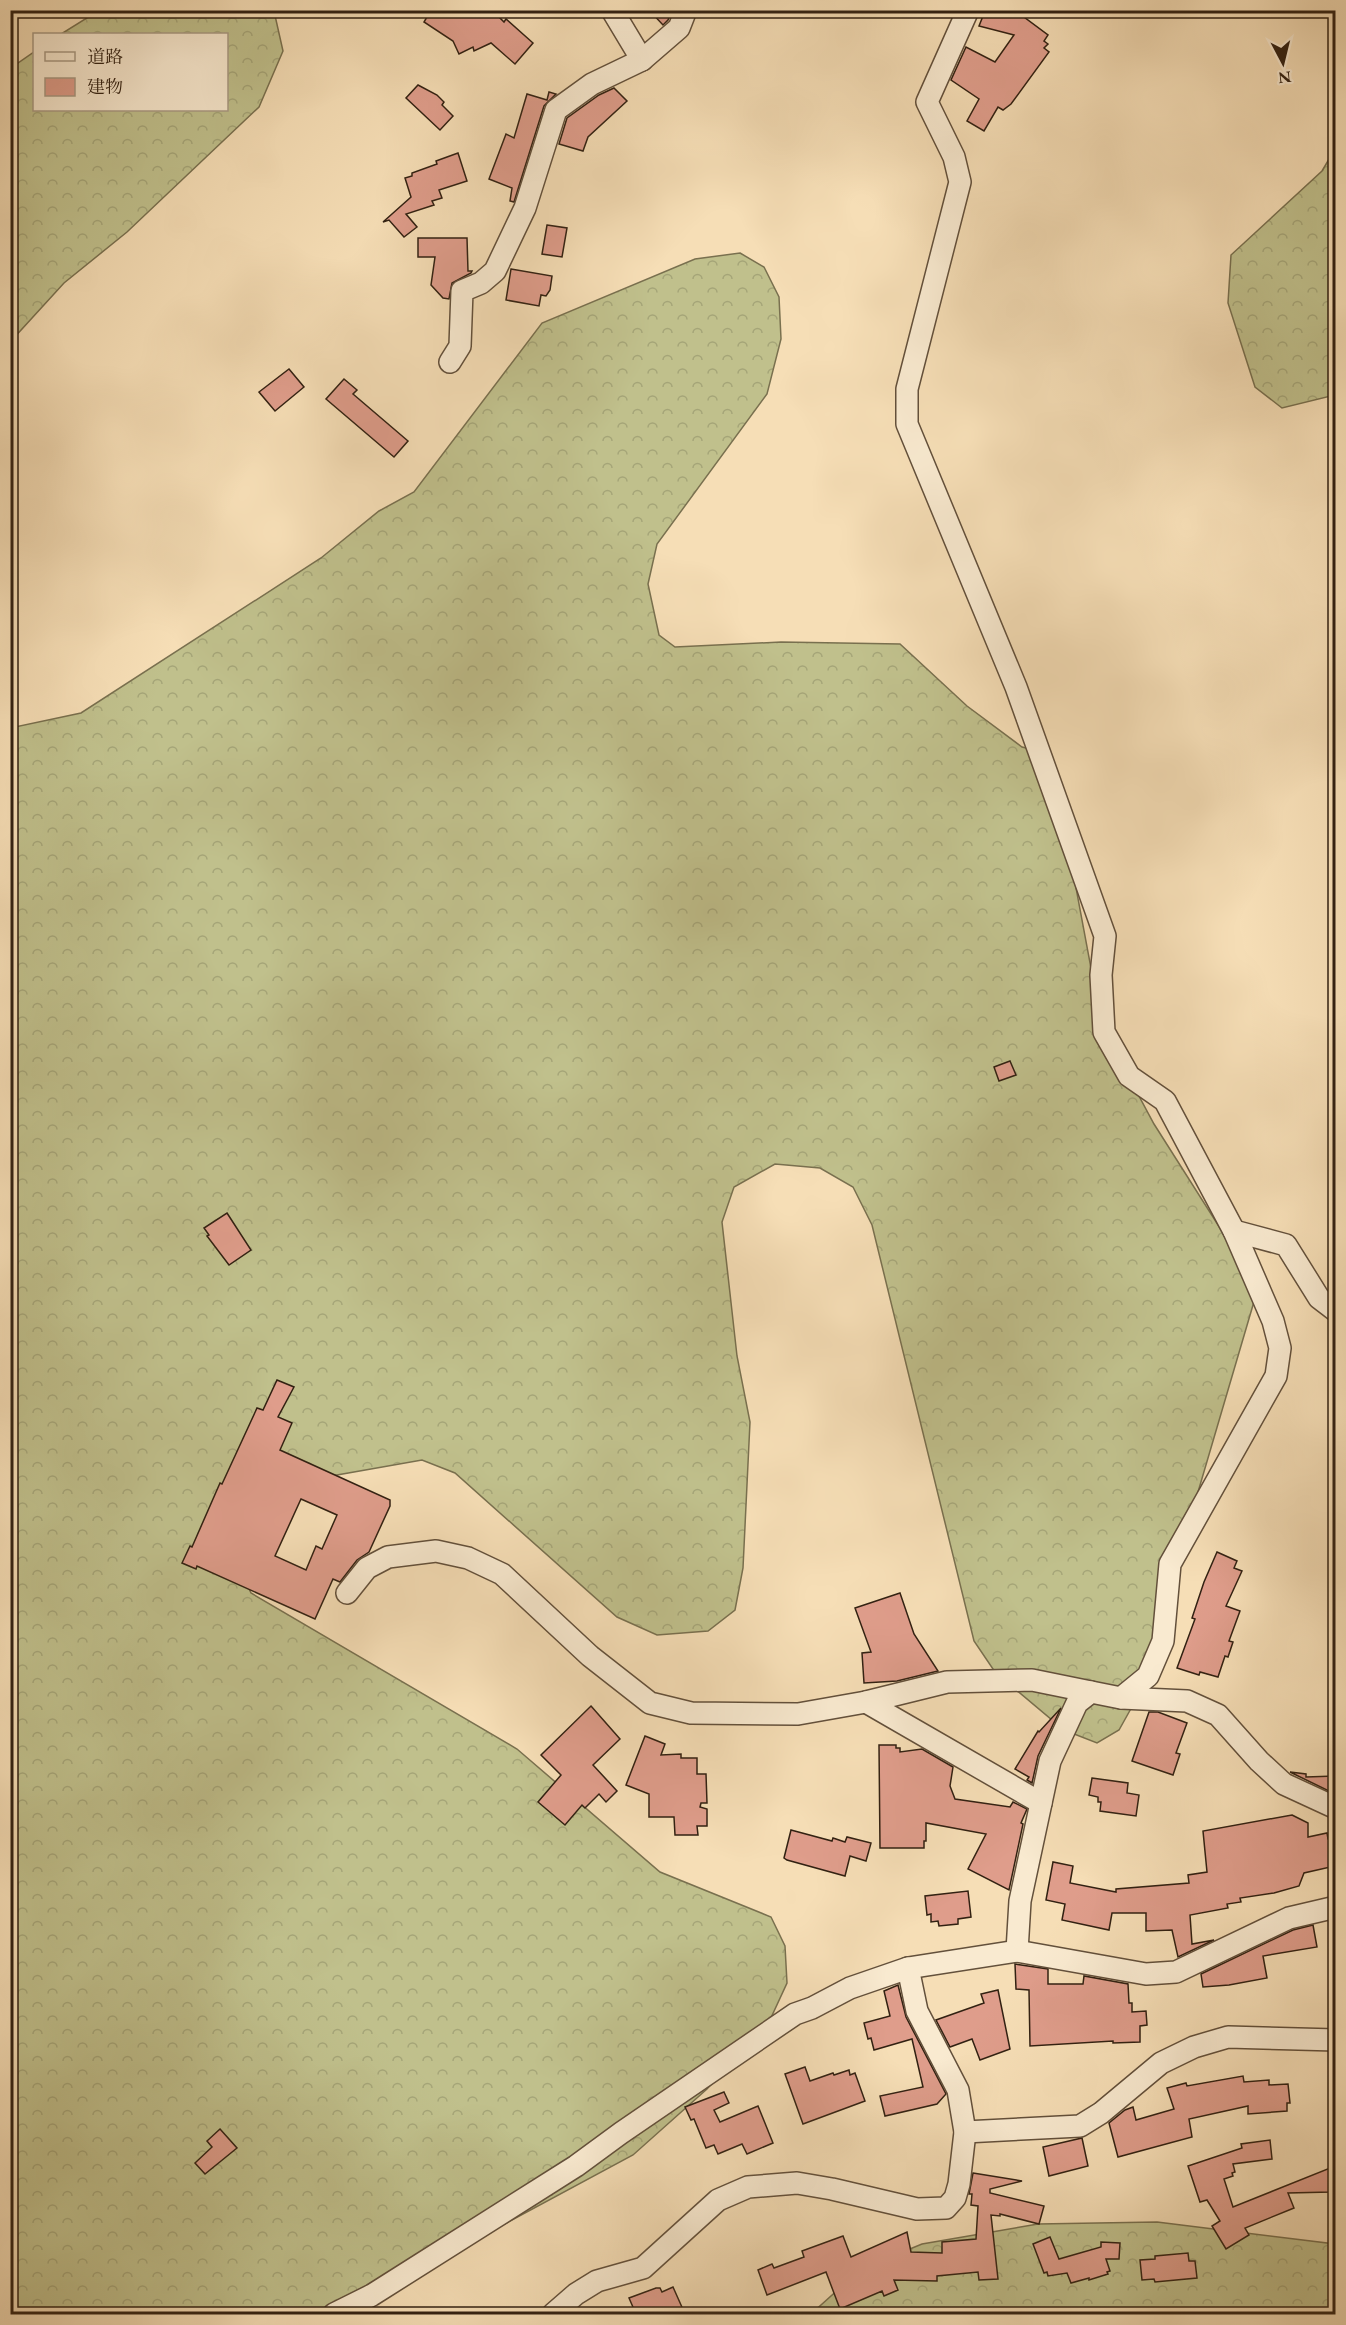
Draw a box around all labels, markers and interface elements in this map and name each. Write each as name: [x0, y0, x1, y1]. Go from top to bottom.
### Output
legend: [33, 33, 228, 111]
north arrow: [1253, 33, 1313, 93]
text: 道路: [87, 45, 123, 68]
text: N: [1277, 66, 1292, 89]
text: 建物: [87, 75, 123, 98]

